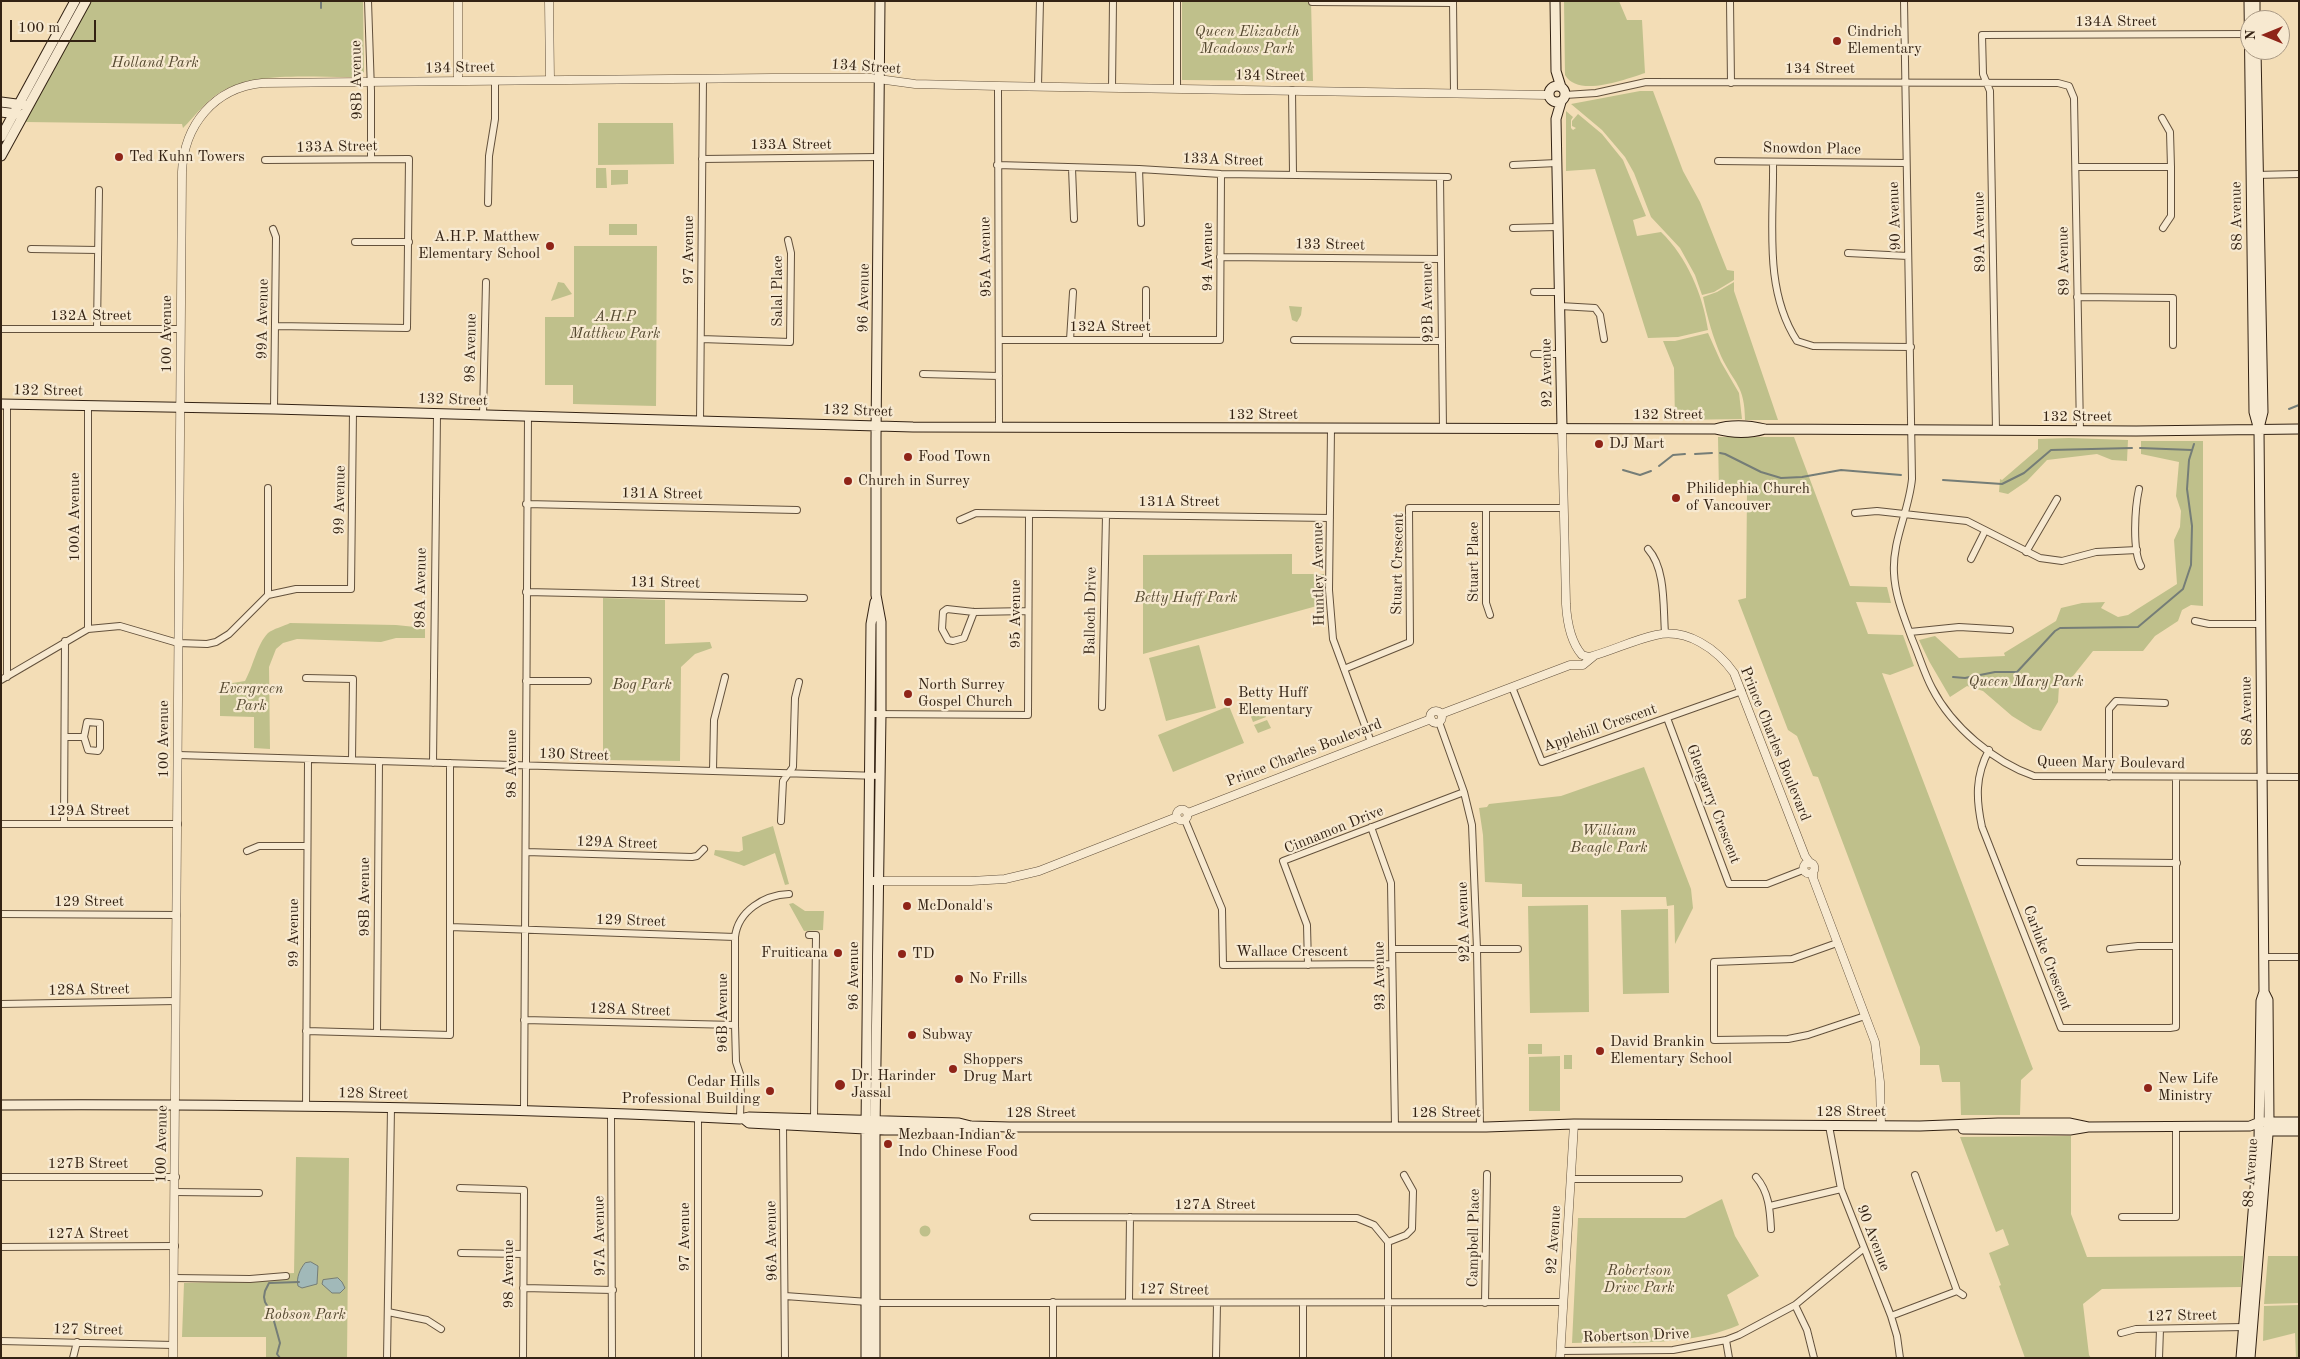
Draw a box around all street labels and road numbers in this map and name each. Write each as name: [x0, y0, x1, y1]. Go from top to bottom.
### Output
street label: 134A Street: [2075, 13, 2157, 31]
street label: 98B Avenue: [347, 40, 367, 120]
street label: 134 Street: [830, 56, 902, 78]
street label: 134 Street: [425, 58, 495, 78]
street label: 134 Street: [1785, 60, 1855, 78]
street label: 134 Street: [1235, 66, 1305, 86]
street label: 133A Street: [750, 136, 832, 154]
street label: 133A Street: [296, 137, 378, 157]
street label: Snowdon Place: [1763, 139, 1861, 159]
street label: 133A Street: [1182, 150, 1264, 170]
street label: 90 Avenue: [1885, 181, 1905, 251]
street label: 88 Avenue: [2227, 181, 2247, 251]
street label: 89A Avenue: [1970, 191, 1990, 273]
street label: 97 Avenue: [680, 215, 698, 285]
street label: 95A Avenue: [976, 216, 996, 298]
street label: 94 Avenue: [1199, 222, 1217, 292]
street label: 89 Avenue: [2054, 226, 2074, 296]
street label: 133 Street: [1295, 235, 1365, 255]
street label: Salal Place: [769, 255, 787, 327]
street label: 96 Avenue: [854, 263, 874, 333]
street label: 92B Avenue: [1418, 263, 1438, 343]
street label: 99A Avenue: [253, 278, 273, 360]
street label: 100 Avenue: [158, 295, 176, 373]
street label: 132A Street: [50, 307, 132, 325]
street label: 98 Avenue: [461, 313, 481, 383]
street label: 132A Street: [1069, 318, 1151, 336]
street label: 92 Avenue: [1537, 338, 1557, 408]
street label: 132 Street: [13, 381, 83, 401]
street label: 132 Street: [418, 390, 488, 410]
street label: 132 Street: [823, 401, 893, 421]
street label: 132 Street: [1228, 406, 1298, 424]
street label: 132 Street: [1633, 406, 1703, 424]
street label: 132 Street: [2042, 408, 2112, 426]
street label: 99 Avenue: [330, 465, 350, 535]
street label: 100A Avenue: [66, 472, 84, 562]
street label: 131A Street: [621, 484, 703, 504]
street label: 131A Street: [1138, 493, 1220, 511]
street label: Stuart Crescent: [1388, 513, 1408, 615]
street label: Huntley Avenue: [1309, 522, 1329, 626]
street label: Stuart Place: [1465, 522, 1483, 602]
street label: 98A Avenue: [411, 547, 431, 629]
street label: Balloch Drive: [1081, 567, 1101, 655]
street label: 131 Street: [630, 573, 700, 593]
street label: 95 Avenue: [1007, 579, 1025, 649]
street label: Prince Charles Boulevard: [1736, 664, 1814, 824]
street label: 88 Avenue: [2237, 676, 2257, 746]
street label: 100 Avenue: [155, 700, 173, 778]
street label: Applehill Crescent: [1541, 700, 1659, 756]
street label: Prince Charles Boulevard: [1224, 715, 1384, 791]
street label: 98 Avenue: [503, 729, 521, 799]
street label: Glengarry Crescent: [1682, 742, 1744, 866]
street label: 130 Street: [539, 745, 609, 765]
street label: Queen Mary Boulevard: [2037, 753, 2185, 773]
street label: 129A Street: [48, 802, 130, 820]
street label: Cinnamon Drive: [1282, 802, 1386, 858]
street label: 129A Street: [576, 833, 658, 853]
street label: 98B Avenue: [356, 857, 374, 937]
street label: 92A Avenue: [1454, 881, 1474, 963]
street label: 129 Street: [54, 893, 124, 911]
street label: 99 Avenue: [285, 898, 303, 968]
street label: Carluke Crescent: [2019, 903, 2075, 1013]
street label: 129 Street: [596, 911, 666, 931]
street label: 96 Avenue: [845, 941, 863, 1011]
street label: 93 Avenue: [1370, 941, 1390, 1011]
street label: Wallace Crescent: [1236, 943, 1348, 961]
street label: 96B Avenue: [714, 973, 732, 1053]
street label: 128A Street: [48, 980, 130, 1000]
street label: 128A Street: [589, 1000, 671, 1020]
street label: 128 Street: [338, 1084, 408, 1104]
street label: 128 Street: [1816, 1103, 1886, 1121]
street label: 128 Street: [1006, 1104, 1076, 1122]
street label: 128 Street: [1411, 1104, 1481, 1122]
street label: 100 Avenue: [152, 1105, 172, 1183]
street label: 88 Avenue: [2240, 1138, 2262, 1208]
street label: 127B Street: [48, 1155, 128, 1173]
street label: Campbell Place: [1464, 1188, 1484, 1288]
street label: 97A Avenue: [590, 1195, 610, 1277]
street label: 127A Street: [1174, 1196, 1256, 1214]
street label: 96A Avenue: [762, 1200, 782, 1282]
street label: 97 Avenue: [676, 1202, 694, 1272]
street label: 90 Avenue: [1852, 1202, 1894, 1274]
street label: 92 Avenue: [1543, 1205, 1565, 1275]
street label: 127A Street: [47, 1225, 129, 1243]
street label: 98 Avenue: [500, 1239, 518, 1309]
street label: 127 Street: [1139, 1280, 1209, 1300]
street label: 127 Street: [2147, 1306, 2217, 1326]
street label: 127 Street: [53, 1320, 123, 1340]
street label: Robertson Drive: [1582, 1325, 1690, 1347]

